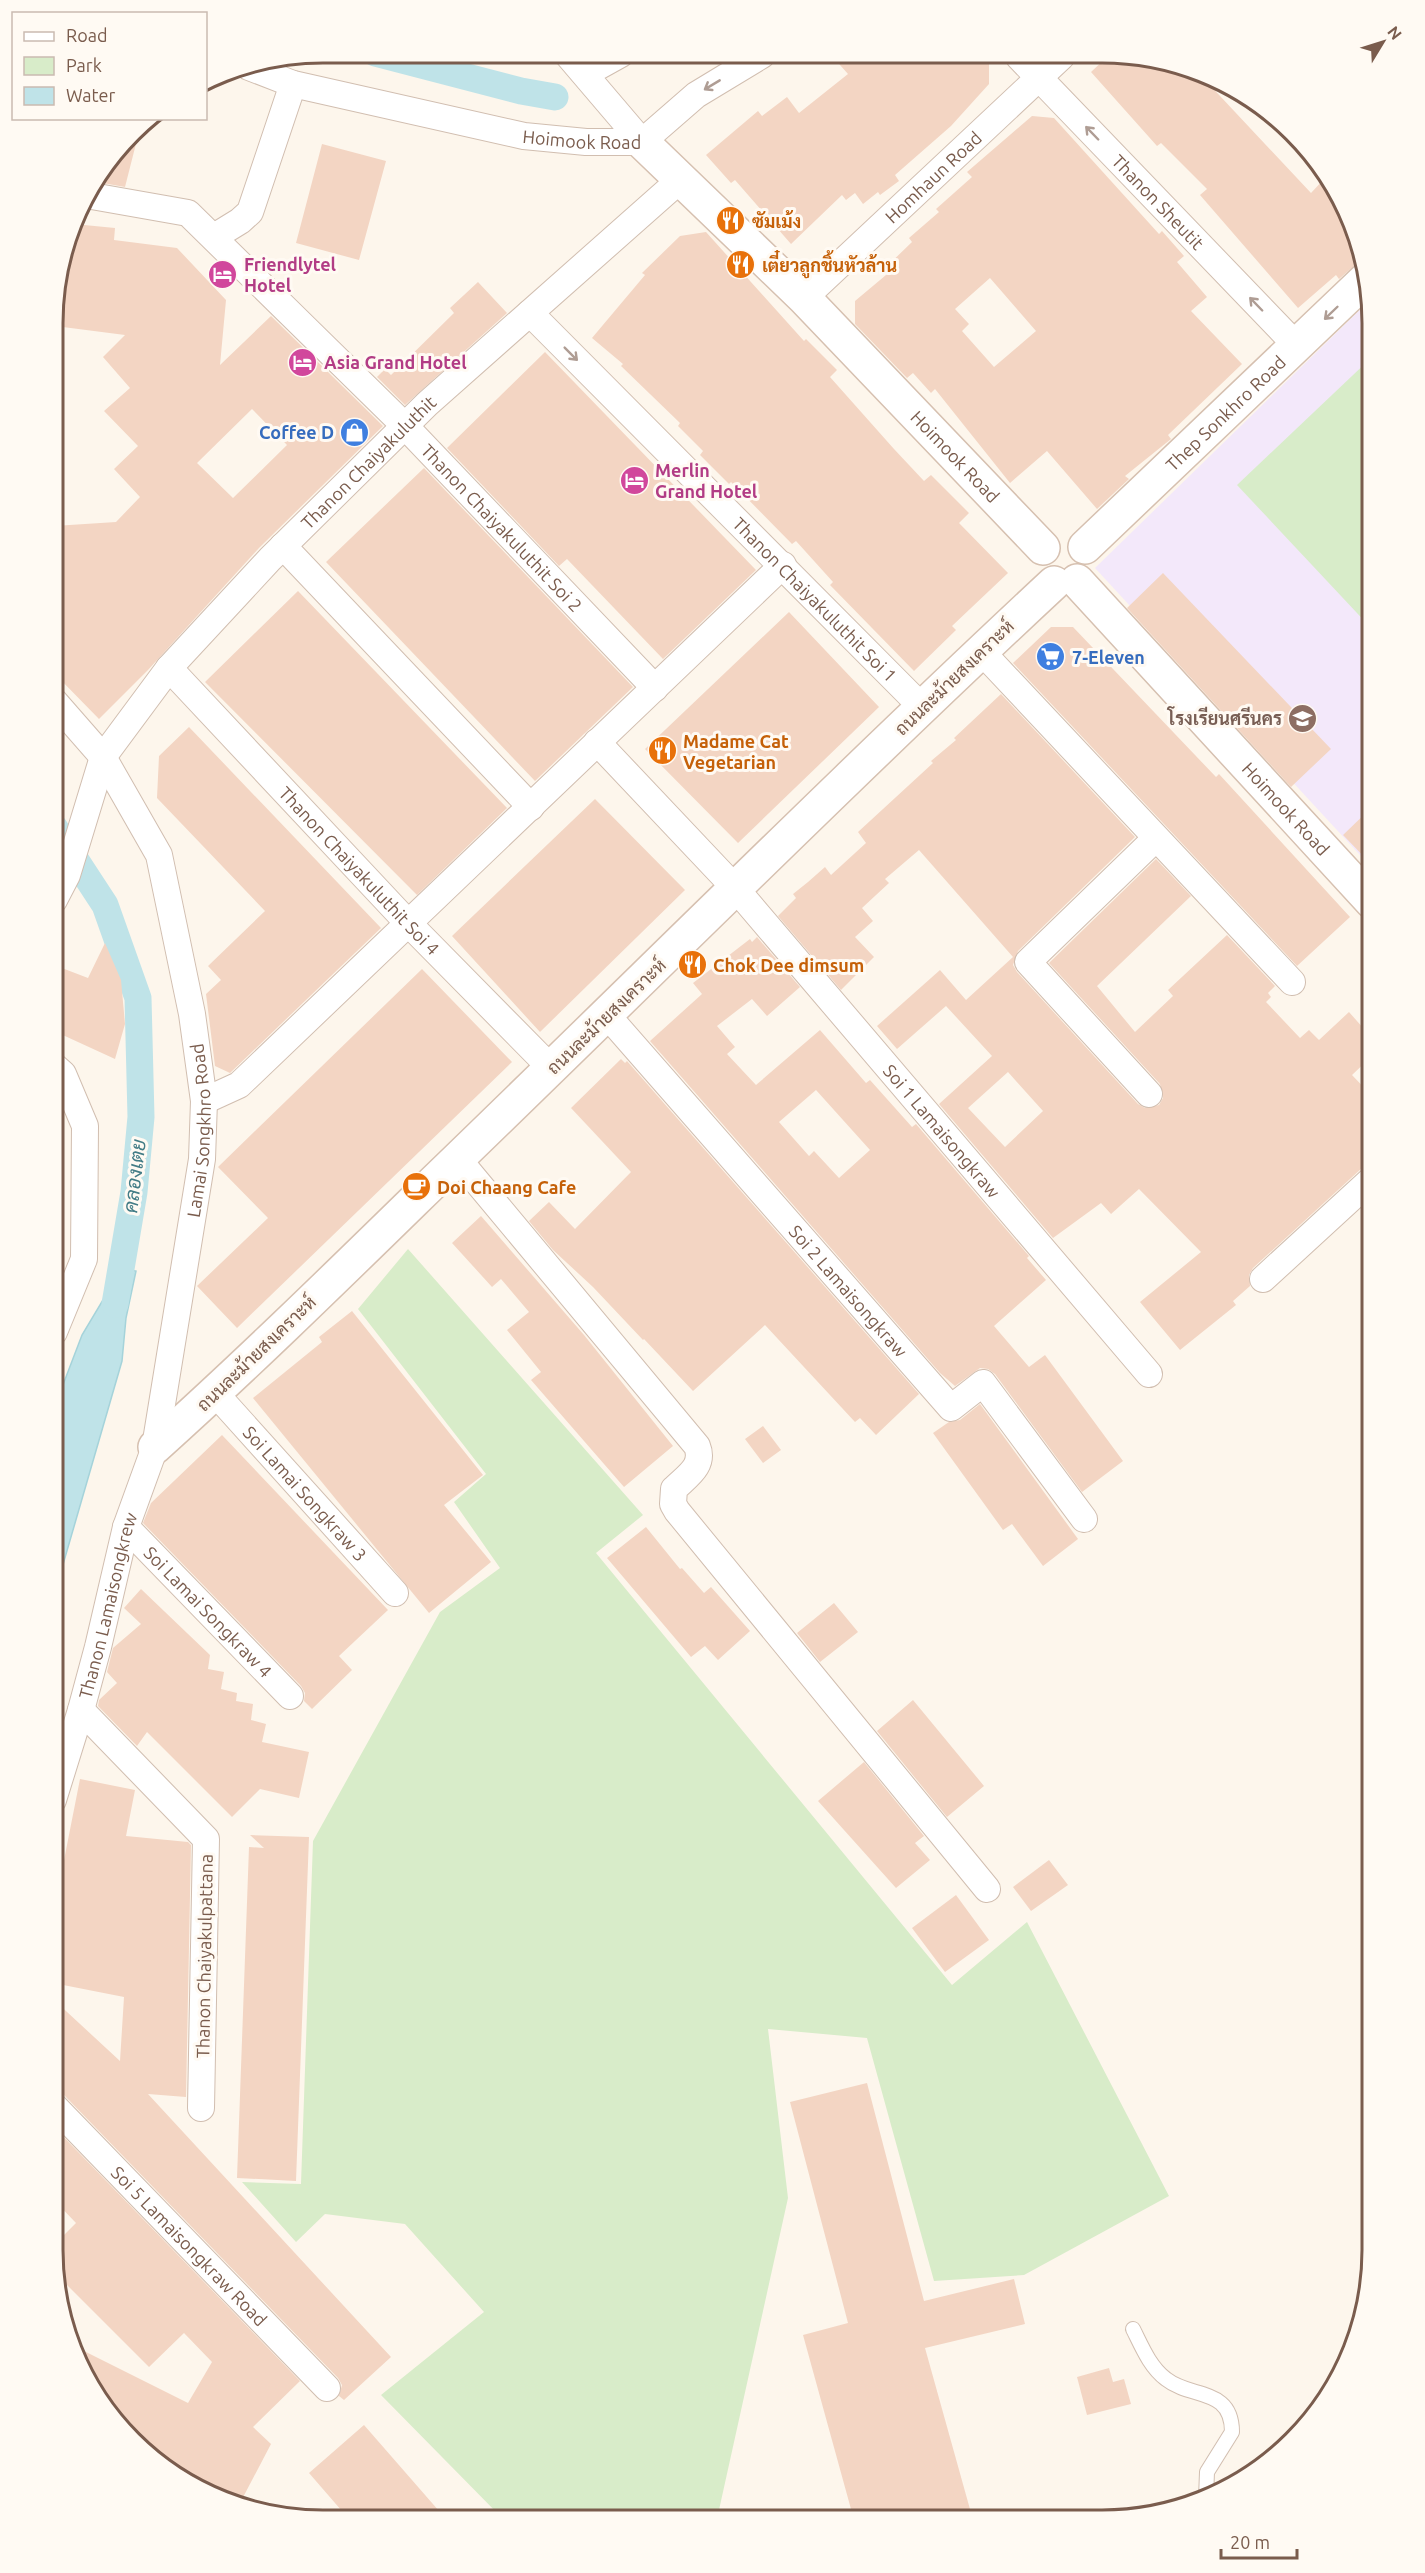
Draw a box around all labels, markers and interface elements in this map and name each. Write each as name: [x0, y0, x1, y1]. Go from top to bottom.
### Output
legend: [12, 12, 207, 120]
north arrow: [1353, 12, 1413, 72]
text: N: [1384, 23, 1406, 43]
text: Road: [66, 25, 108, 45]
text: Park: [66, 55, 102, 75]
one-way arrow: [704, 80, 721, 92]
text: Water: [66, 85, 116, 105]
street label: Hoimook Road: [522, 126, 641, 152]
one-way arrow: [1084, 126, 1099, 141]
street label: Homhaun Road: [881, 127, 985, 227]
street label: Thanon Sheutit: [1108, 151, 1208, 253]
restaurant icon: ซัมเม้ง: [715, 205, 747, 237]
place label: ซัมเม้ง: [752, 210, 801, 231]
restaurant icon: เตี๋ยวลูกชิ้นหัวล้าน: [725, 249, 757, 281]
place label: เตี๋ยวลูกชิ้นหัวล้าน: [762, 250, 897, 279]
place label: Friendlytel Hotel: [244, 254, 337, 295]
hotel icon: Friendlytel Hotel: [207, 258, 239, 290]
one-way arrow: [1249, 296, 1264, 311]
one-way arrow: [1324, 306, 1339, 320]
hotel icon: Asia Grand Hotel: [287, 346, 319, 378]
one-way arrow: [564, 347, 579, 362]
place label: Asia Grand Hotel: [324, 352, 467, 372]
street label: Thep Sonkhro Road: [1162, 352, 1289, 475]
street label: Thanon Chaiyakuluthit: [297, 391, 440, 533]
street label: Hoimook Road: [907, 407, 1004, 506]
shop icon: Coffee D: [339, 416, 371, 448]
place label: Coffee D: [259, 422, 334, 442]
street label: Thanon Chaiyakuluthit Soi 2: [417, 440, 586, 615]
place label: Merlin Grand Hotel: [655, 460, 758, 501]
hotel icon: Merlin Grand Hotel: [618, 464, 650, 496]
street label: Thanon Chaiyakuluthit Soi 1: [729, 513, 901, 686]
street label: ถนนละม้ายสงเคราะห์: [889, 614, 1017, 739]
supermarket icon: 7-Eleven: [1035, 641, 1067, 673]
place label: 7-Eleven: [1072, 647, 1145, 667]
school or university icon: โรงเรียนศรีนคร: [1287, 702, 1319, 734]
place label: โรงเรียนศรีนคร: [1167, 706, 1282, 728]
place label: Madame Cat Vegetarian: [683, 731, 789, 772]
restaurant icon: Madame Cat Vegetarian: [646, 735, 678, 767]
street label: Hoimook Road: [1239, 758, 1334, 859]
street label: Thanon Chaiyakuluthit Soi 4: [275, 782, 443, 959]
restaurant icon: Chok Dee dimsum: [676, 949, 708, 981]
street label: ถนนละม้ายสงเคราะห์: [541, 953, 669, 1078]
place label: Chok Dee dimsum: [713, 955, 864, 975]
street label: Lamai Songkhro Road: [183, 1042, 214, 1219]
street label: Soi 1 Lamaisongkraw: [880, 1060, 1004, 1202]
water label: คลองเตย: [118, 1137, 150, 1214]
cafe icon: Doi Chaang Cafe: [400, 1171, 432, 1203]
place label: Doi Chaang Cafe: [437, 1177, 576, 1197]
street label: Soi 2 Lamaisongkraw: [785, 1221, 911, 1361]
street label: ถนนละม้ายสงเคราะห์: [191, 1290, 319, 1415]
street label: Soi Lamai Songkraw 3: [240, 1422, 371, 1565]
street label: Thanon Lamaisongkrew: [75, 1510, 140, 1701]
street label: Soi Lamai Songkraw 4: [140, 1542, 276, 1681]
street label: Thanon Chaiyakulpattana: [192, 1854, 216, 2058]
street label: Soi 5 Lamaisongkraw Road: [108, 2162, 271, 2330]
scale bar: [1221, 2522, 1298, 2560]
text: 20 m: [1230, 2532, 1270, 2552]

